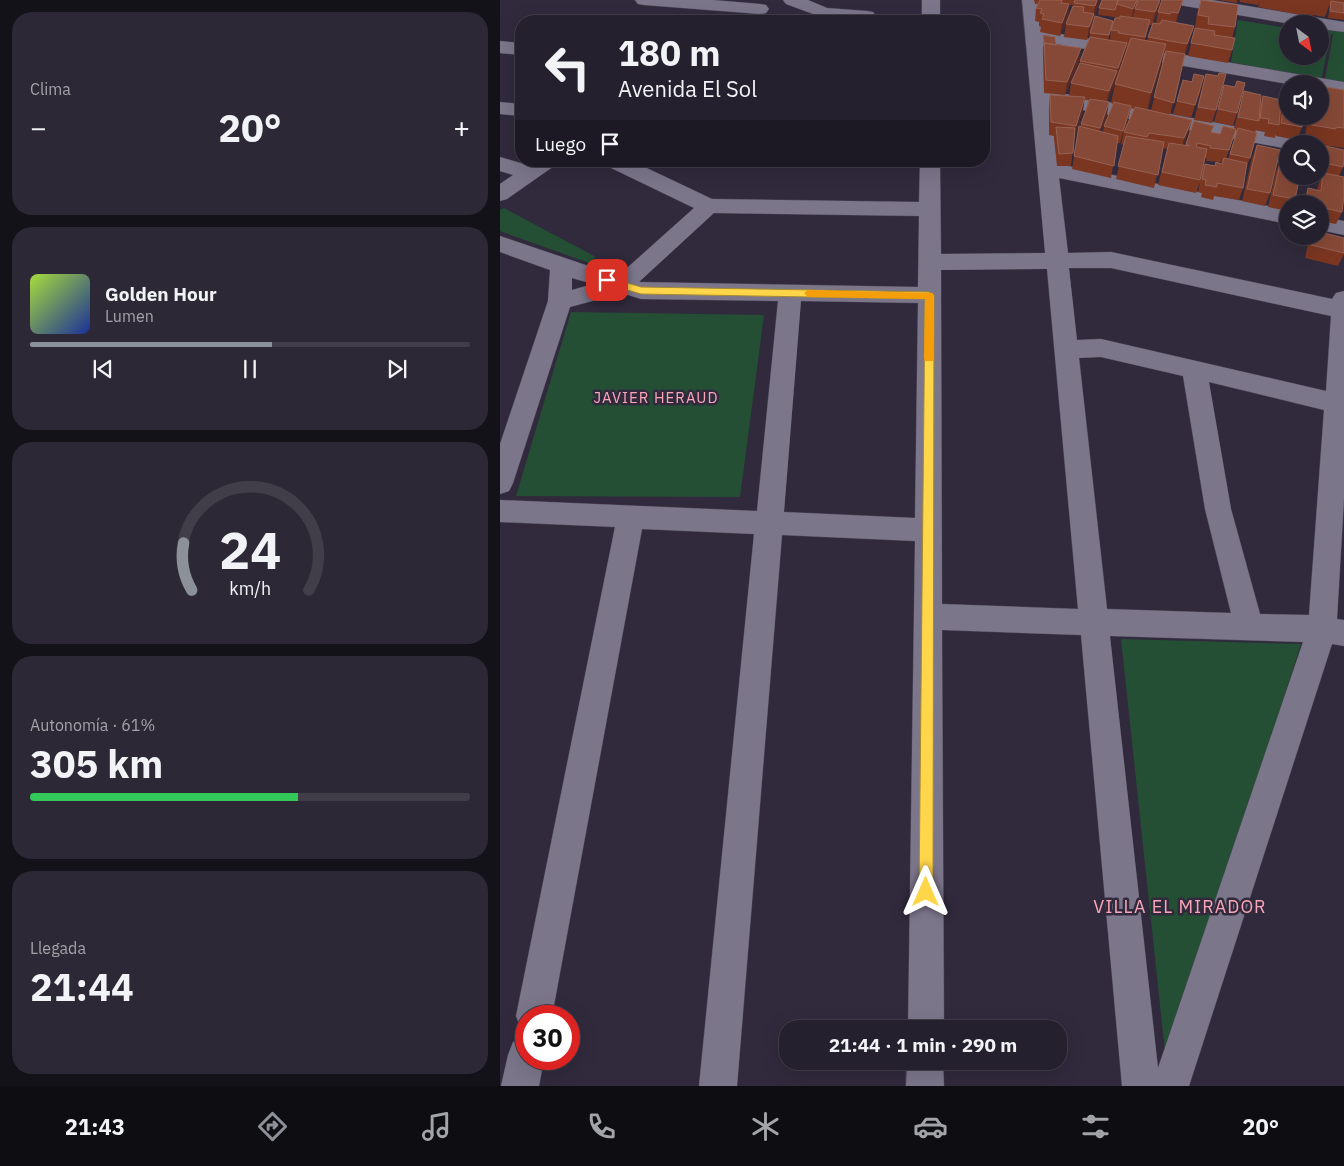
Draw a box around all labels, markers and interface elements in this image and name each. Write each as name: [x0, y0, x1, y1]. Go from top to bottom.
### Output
north arrow: [1279, 15, 1329, 65]
map controls: [1279, 15, 1329, 245]
text: 180 m: [618, 30, 721, 76]
icon: left: [535, 35, 600, 100]
text: Avenida El Sol: [618, 74, 757, 103]
button: sound: [1279, 75, 1329, 125]
text: Clima: [30, 79, 71, 99]
text: 20°: [218, 103, 282, 152]
text: −: [30, 109, 47, 146]
text: +: [453, 109, 470, 146]
icon: arrive: [596, 130, 624, 158]
text: Luego: [535, 132, 586, 156]
button: search: [1279, 135, 1329, 185]
button: layers: [1279, 195, 1329, 245]
pin: [586, 259, 628, 301]
icon: arrive: [593, 266, 621, 294]
text: Golden Hour: [105, 282, 217, 306]
text: Lumen: [105, 306, 154, 326]
icon: previous: [89, 355, 117, 383]
icon: pause: [236, 355, 264, 383]
icon: next: [383, 355, 411, 383]
district label: JAVIER HERAUD: [593, 388, 719, 407]
text: 24: [219, 516, 281, 583]
text: km/h: [229, 577, 271, 600]
text: Autonomía · 61%: [30, 715, 155, 735]
text: 305 km: [30, 739, 163, 788]
position arrow: [899, 865, 951, 917]
district label: VILLA EL MIRADOR: [1093, 895, 1267, 918]
text: Llegada: [30, 938, 86, 958]
text: 21:44: [30, 962, 134, 1011]
speed limit sign: 30: [515, 1005, 580, 1070]
text: 21:44 · 1 min · 290 m: [829, 1033, 1017, 1057]
icon: directions: [255, 1109, 290, 1144]
icon: music: [419, 1109, 454, 1144]
icon: phone: [584, 1109, 619, 1144]
icon: climate: [748, 1109, 783, 1144]
icon: car: [913, 1109, 948, 1144]
icon: filters: [1078, 1109, 1113, 1144]
text: 21:43: [65, 1112, 125, 1141]
text: 20°: [1242, 1112, 1279, 1141]

